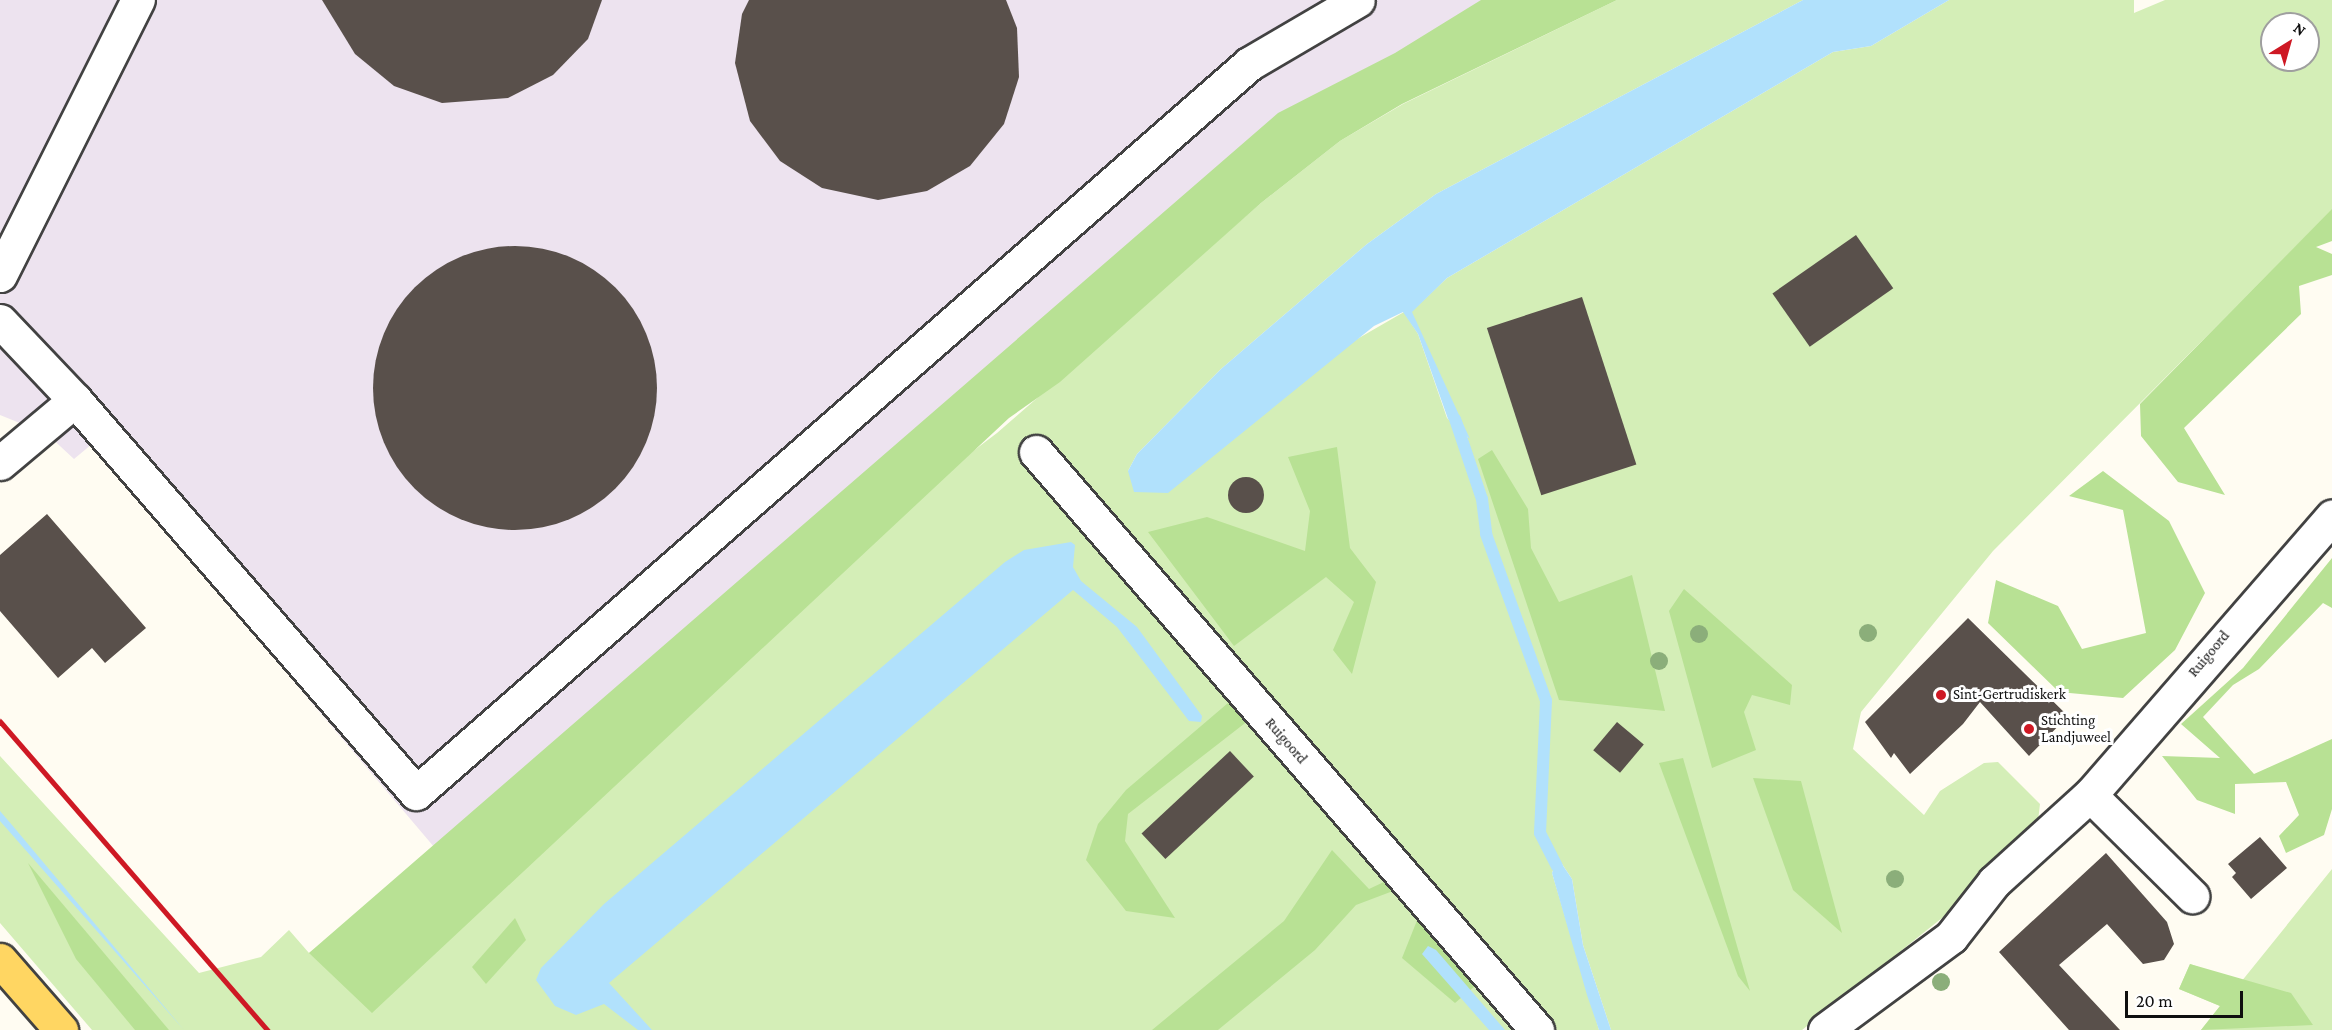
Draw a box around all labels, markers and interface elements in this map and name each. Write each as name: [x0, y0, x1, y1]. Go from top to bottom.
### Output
north arrow: [2260, 12, 2320, 72]
text: N: [2290, 19, 2309, 39]
street label: Ruigoord: [2184, 627, 2234, 681]
place label: Sint-Gertrudiskerk: [1953, 686, 2066, 704]
marker: Sint-Gertrudiskerk: [1934, 688, 1948, 702]
place label: Stichting Landjuweel: [2041, 711, 2111, 746]
street label: Ruigoord: [1261, 714, 1311, 768]
marker: Stichting Landjuweel: [2022, 722, 2036, 736]
scale bar: [2128, 979, 2246, 1017]
text: 20 m: [2136, 991, 2173, 1011]

